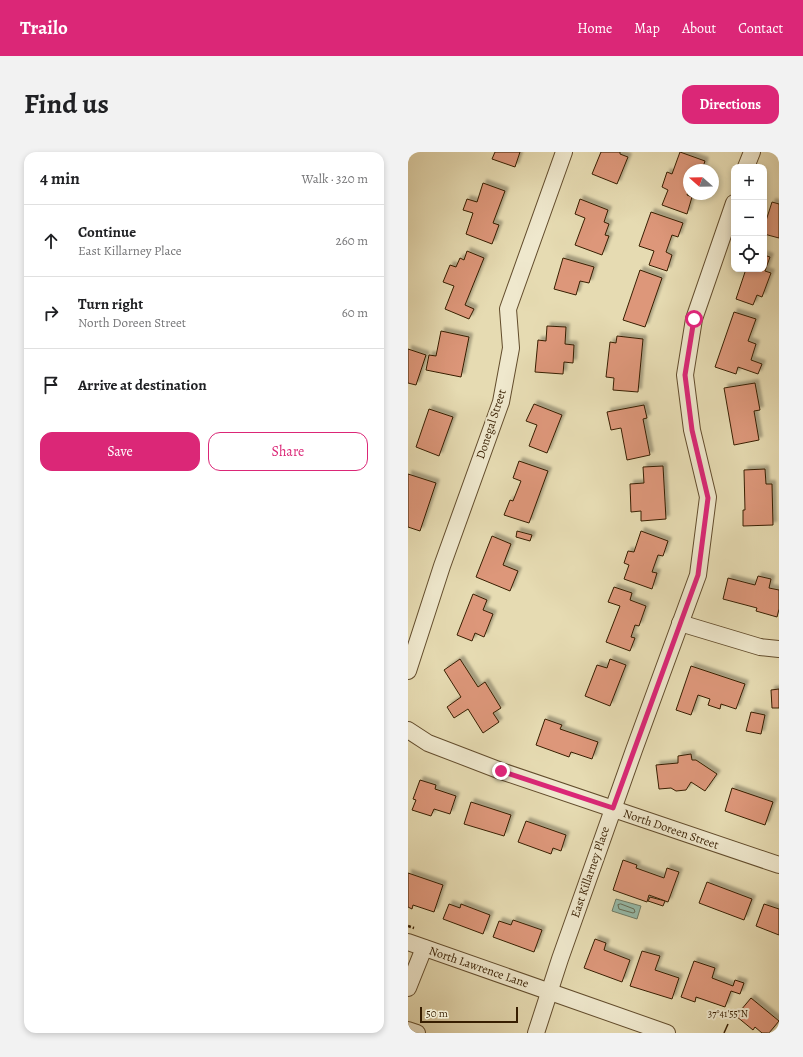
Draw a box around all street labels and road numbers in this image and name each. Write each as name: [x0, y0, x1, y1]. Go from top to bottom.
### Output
street label: Donegal Street: [472, 387, 510, 461]
street label: North Doreen Street: [621, 805, 721, 853]
street label: East Killarney Place: [567, 824, 613, 920]
street label: North Lawrence Lane: [427, 942, 531, 992]

